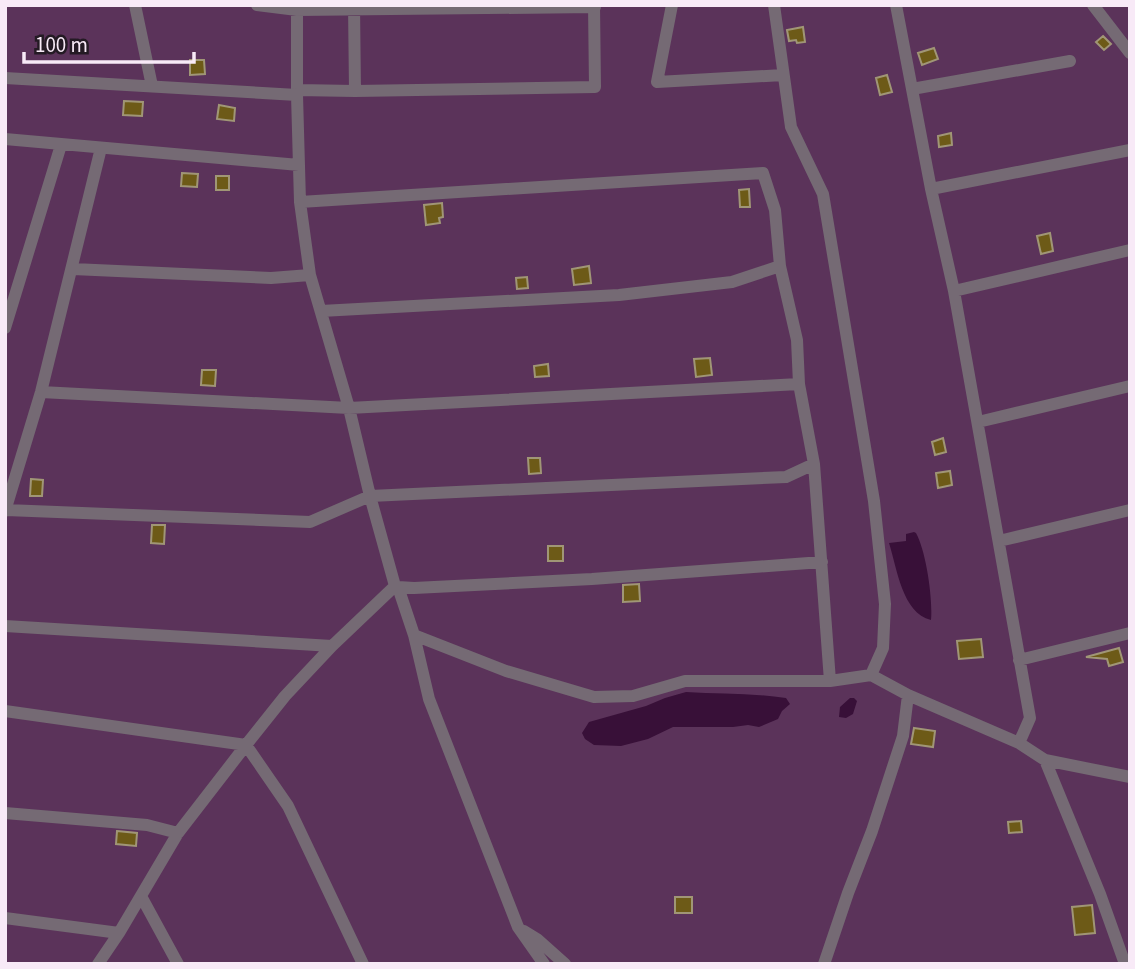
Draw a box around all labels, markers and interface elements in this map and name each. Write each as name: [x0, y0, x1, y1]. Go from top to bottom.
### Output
scale bar: [24, 21, 194, 65]
text: 100 m: [35, 30, 88, 60]

